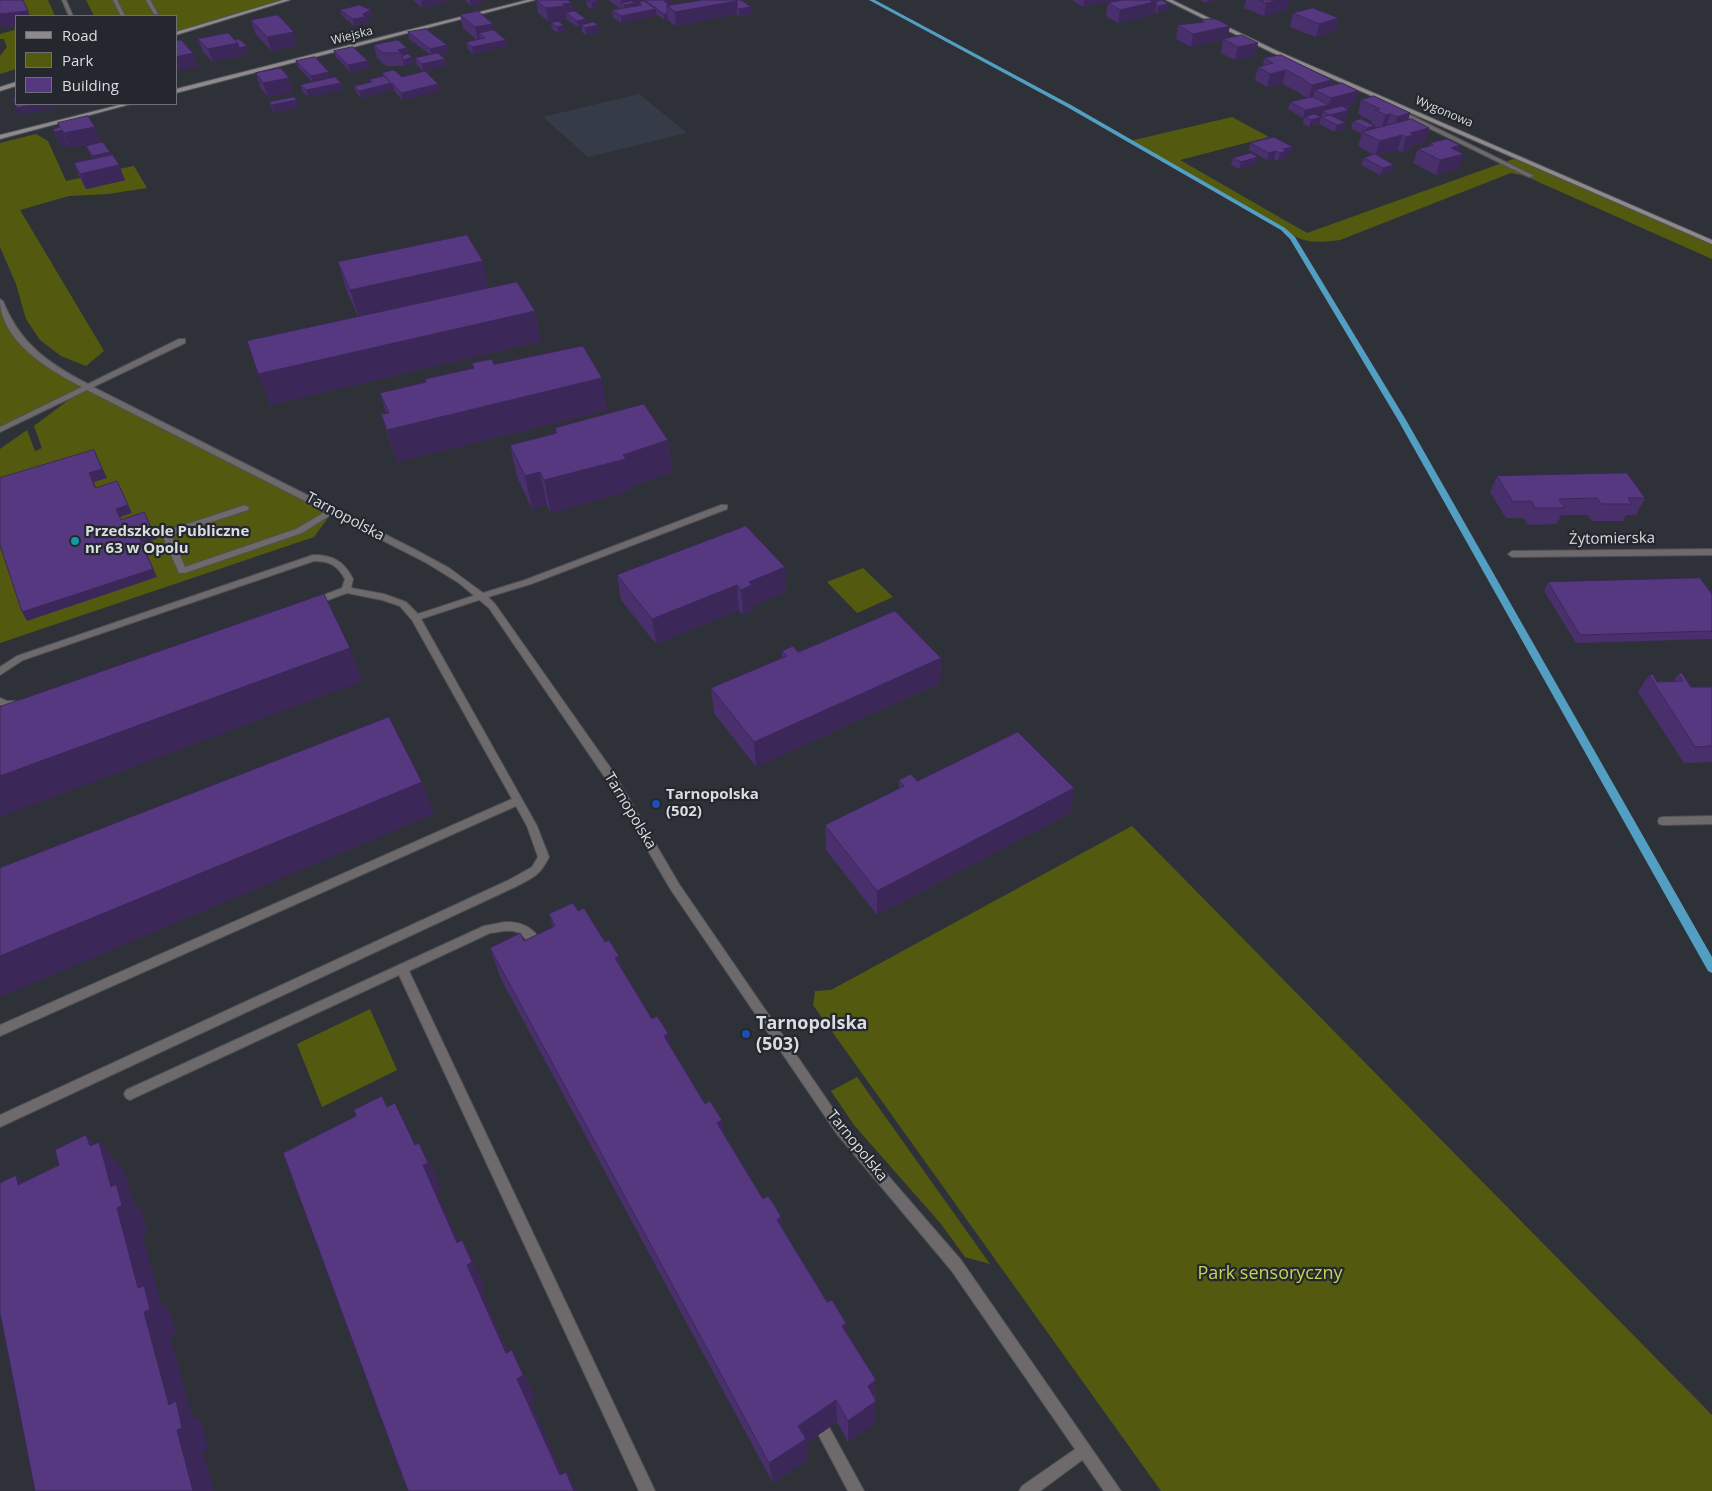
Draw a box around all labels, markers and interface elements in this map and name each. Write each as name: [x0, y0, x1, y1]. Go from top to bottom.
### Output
legend: [15, 15, 178, 105]
street label: Wiejska: [330, 24, 374, 48]
text: Road: [62, 25, 98, 45]
text: Park: [62, 50, 93, 70]
text: Building: [62, 75, 119, 95]
street label: Wygonowa: [1413, 93, 1475, 131]
street label: Tarnopolska: [303, 489, 387, 545]
place label: Przedszkole Publiczne nr 63 w Opolu: [85, 523, 249, 558]
street label: Żytomierska: [1569, 529, 1655, 549]
marker: Przedszkole Publiczne nr 63 w Opolu: [69, 535, 81, 547]
street label: Tarnopolska: [600, 769, 660, 853]
place label: Tarnopolska (502): [666, 786, 759, 821]
marker: Tarnopolska (502): [650, 798, 662, 810]
place label: Tarnopolska (503): [756, 1013, 867, 1056]
marker: Tarnopolska (503): [740, 1028, 752, 1040]
street label: Tarnopolska: [823, 1107, 891, 1185]
park label: Park sensoryczny: [1198, 1263, 1342, 1285]

